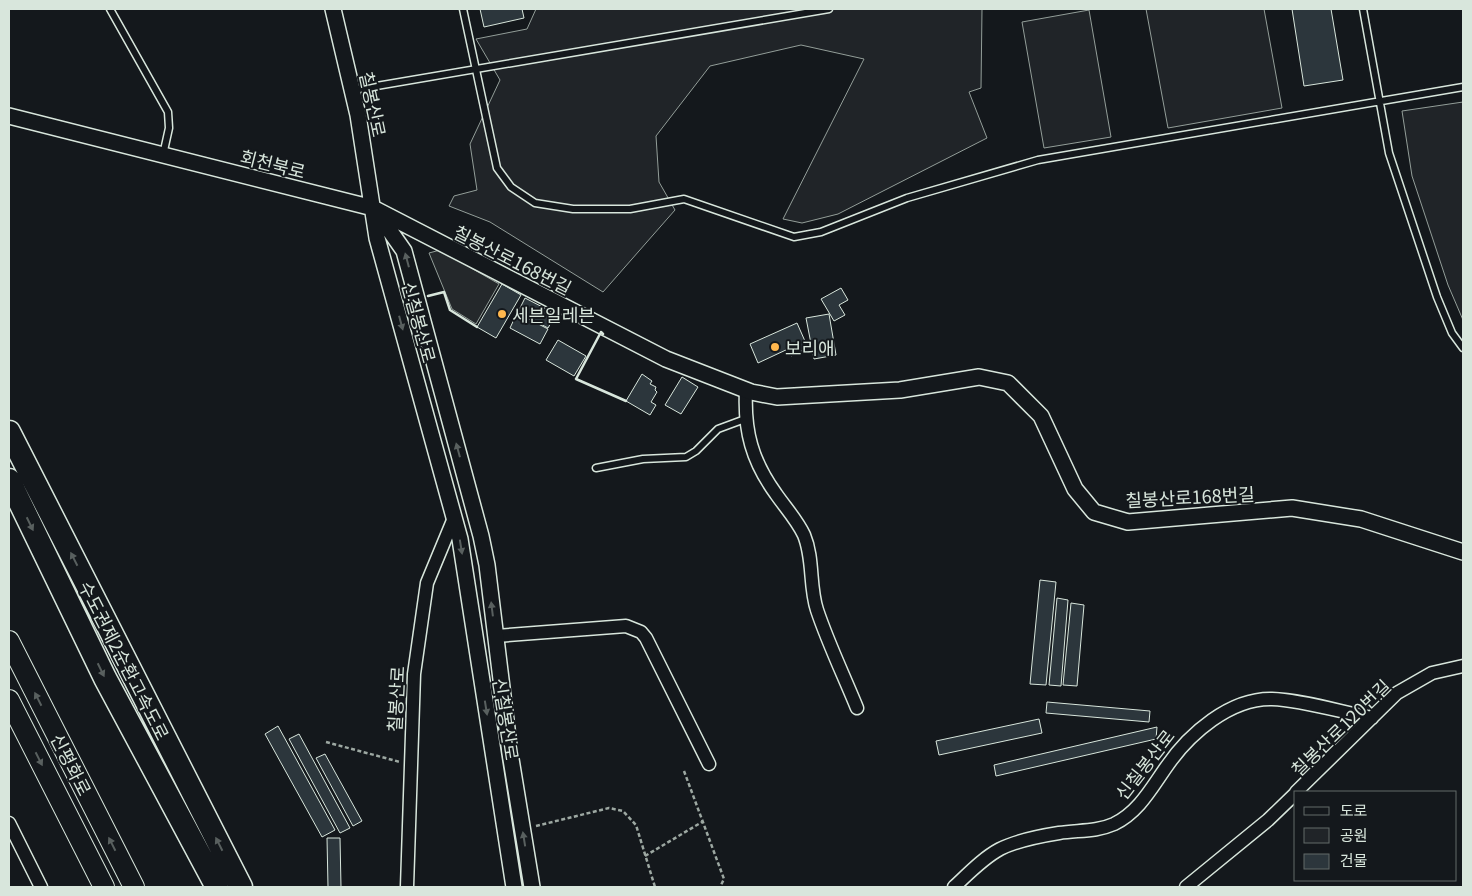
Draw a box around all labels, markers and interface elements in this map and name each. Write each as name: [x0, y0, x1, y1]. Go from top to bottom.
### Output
street label: 칠봉산로: [354, 69, 394, 139]
street label: 회천북로: [238, 142, 308, 184]
street label: 칠봉산로168번길: [449, 218, 577, 300]
one-way arrow: [402, 252, 410, 267]
street label: 신칠봉산로: [397, 279, 443, 365]
place label: 세븐일레븐: [512, 301, 595, 327]
marker: 세븐일레븐: [496, 308, 508, 320]
one-way arrow: [397, 315, 405, 330]
place label: 보리애: [785, 334, 835, 360]
marker: 보리애: [769, 341, 781, 353]
one-way arrow: [453, 443, 461, 458]
street label: 칠봉산로168번길: [1125, 480, 1255, 512]
one-way arrow: [26, 517, 34, 531]
one-way arrow: [457, 540, 465, 556]
one-way arrow: [69, 552, 77, 566]
street label: 수도권제2순환고속도로: [74, 576, 176, 744]
one-way arrow: [488, 600, 496, 616]
one-way arrow: [97, 663, 105, 677]
street label: 칠봉산로: [380, 665, 410, 733]
street label: 칠봉산로120번길: [1284, 673, 1396, 781]
street label: 신칠봉산로: [488, 676, 526, 762]
one-way arrow: [34, 692, 42, 706]
one-way arrow: [483, 700, 491, 716]
street label: 신칠봉산로: [1108, 723, 1180, 805]
street label: 신평화로: [45, 729, 99, 799]
one-way arrow: [35, 752, 43, 766]
legend: [1294, 791, 1457, 881]
text: 도로: [1340, 799, 1368, 820]
text: 공원: [1340, 824, 1368, 845]
one-way arrow: [520, 831, 528, 847]
one-way arrow: [108, 837, 116, 851]
one-way arrow: [215, 837, 223, 851]
text: 건물: [1340, 849, 1368, 870]

